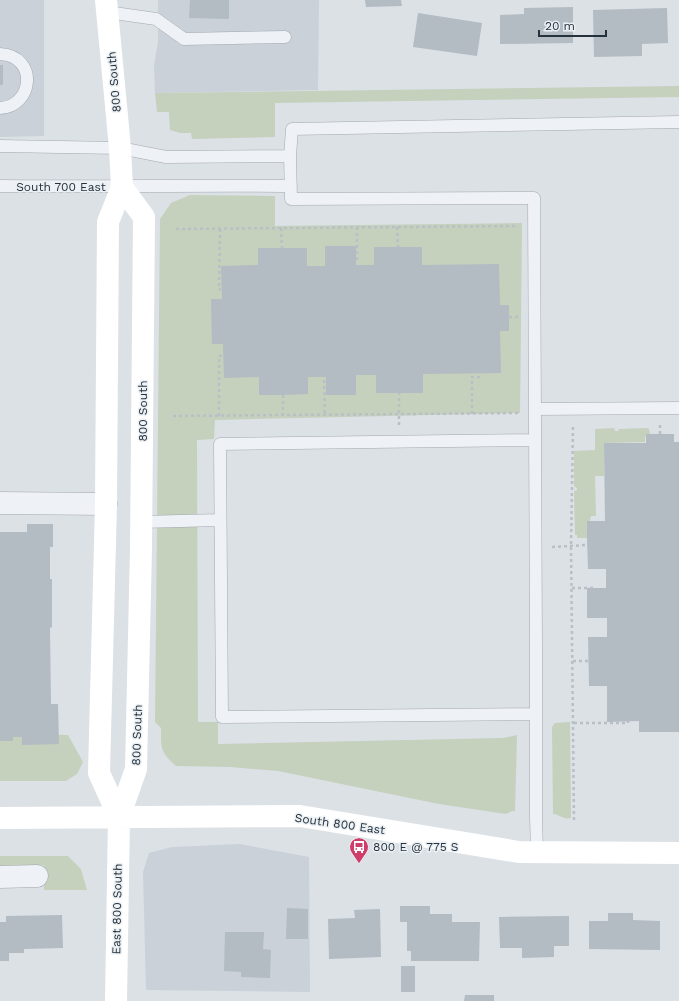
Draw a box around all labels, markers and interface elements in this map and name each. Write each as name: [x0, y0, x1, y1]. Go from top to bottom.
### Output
scale bar: [539, 12, 606, 38]
text: 20 m: [545, 19, 575, 33]
street label: 800 South: [104, 51, 124, 113]
street label: South 700 East: [16, 180, 106, 194]
street label: 800 South: [136, 380, 150, 442]
street label: 800 South: [129, 704, 145, 766]
street label: South 800 East: [294, 811, 386, 837]
bus stop icon: 800 E @ 775 S: [348, 836, 370, 864]
place label: 800 E @ 775 S: [373, 840, 459, 854]
street label: East 800 South: [109, 863, 125, 955]

